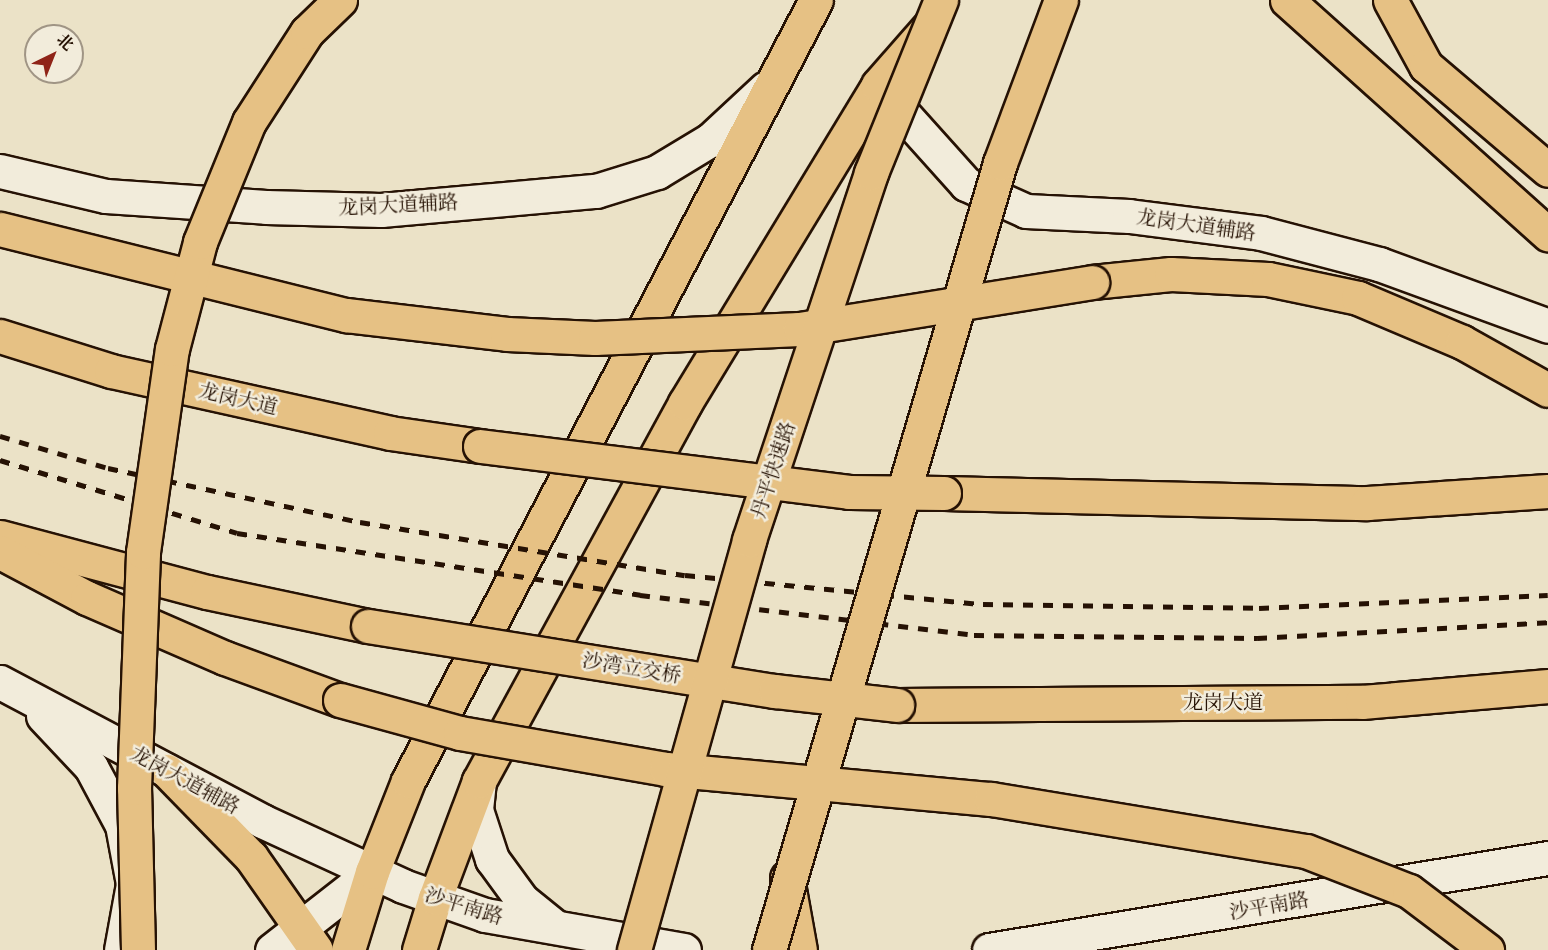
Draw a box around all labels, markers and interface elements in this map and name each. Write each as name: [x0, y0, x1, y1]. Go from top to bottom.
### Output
north arrow: [24, 24, 84, 84]
text: 北: [52, 29, 78, 56]
street label: 龙岗大道辅路: [337, 190, 459, 220]
street label: 龙岗大道辅路: [1135, 205, 1257, 245]
street label: 龙岗大道: [196, 378, 280, 420]
street label: 丹平快速路: [746, 419, 800, 521]
street label: 沙湾立交桥: [581, 648, 683, 688]
street label: 龙岗大道: [1183, 690, 1263, 714]
street label: 龙岗大道辅路: [126, 741, 244, 819]
street label: 沙平南路: [422, 883, 506, 929]
street label: 沙平南路: [1228, 887, 1310, 925]

